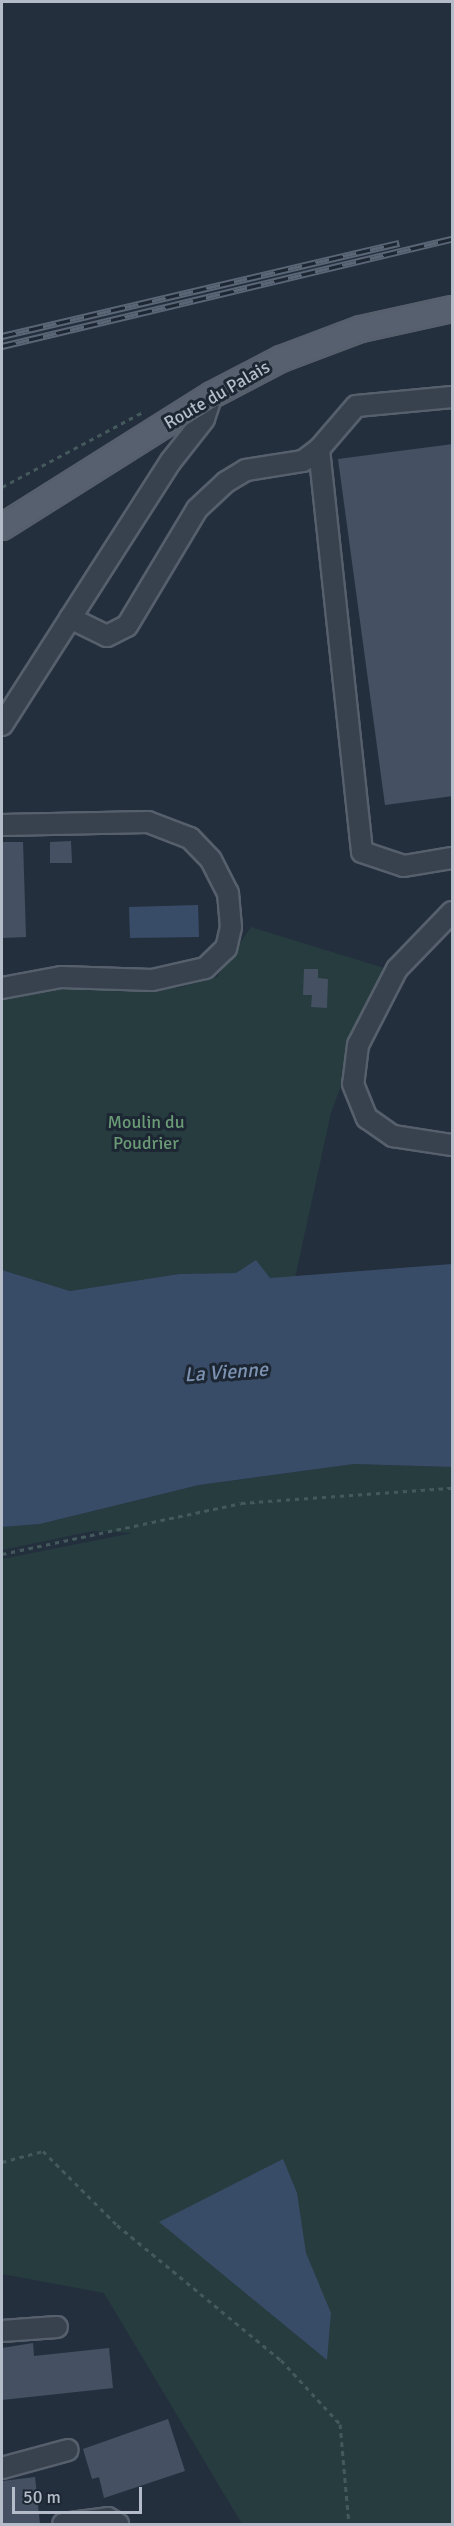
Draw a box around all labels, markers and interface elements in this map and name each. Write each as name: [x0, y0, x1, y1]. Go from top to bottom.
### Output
street label: Route du Palais: [160, 356, 274, 434]
park label: Moulin du Poudrier: [108, 1112, 184, 1154]
water label: La Vienne: [183, 1357, 269, 1387]
scale bar: [15, 2475, 146, 2513]
text: 50 m: [23, 2486, 61, 2508]

